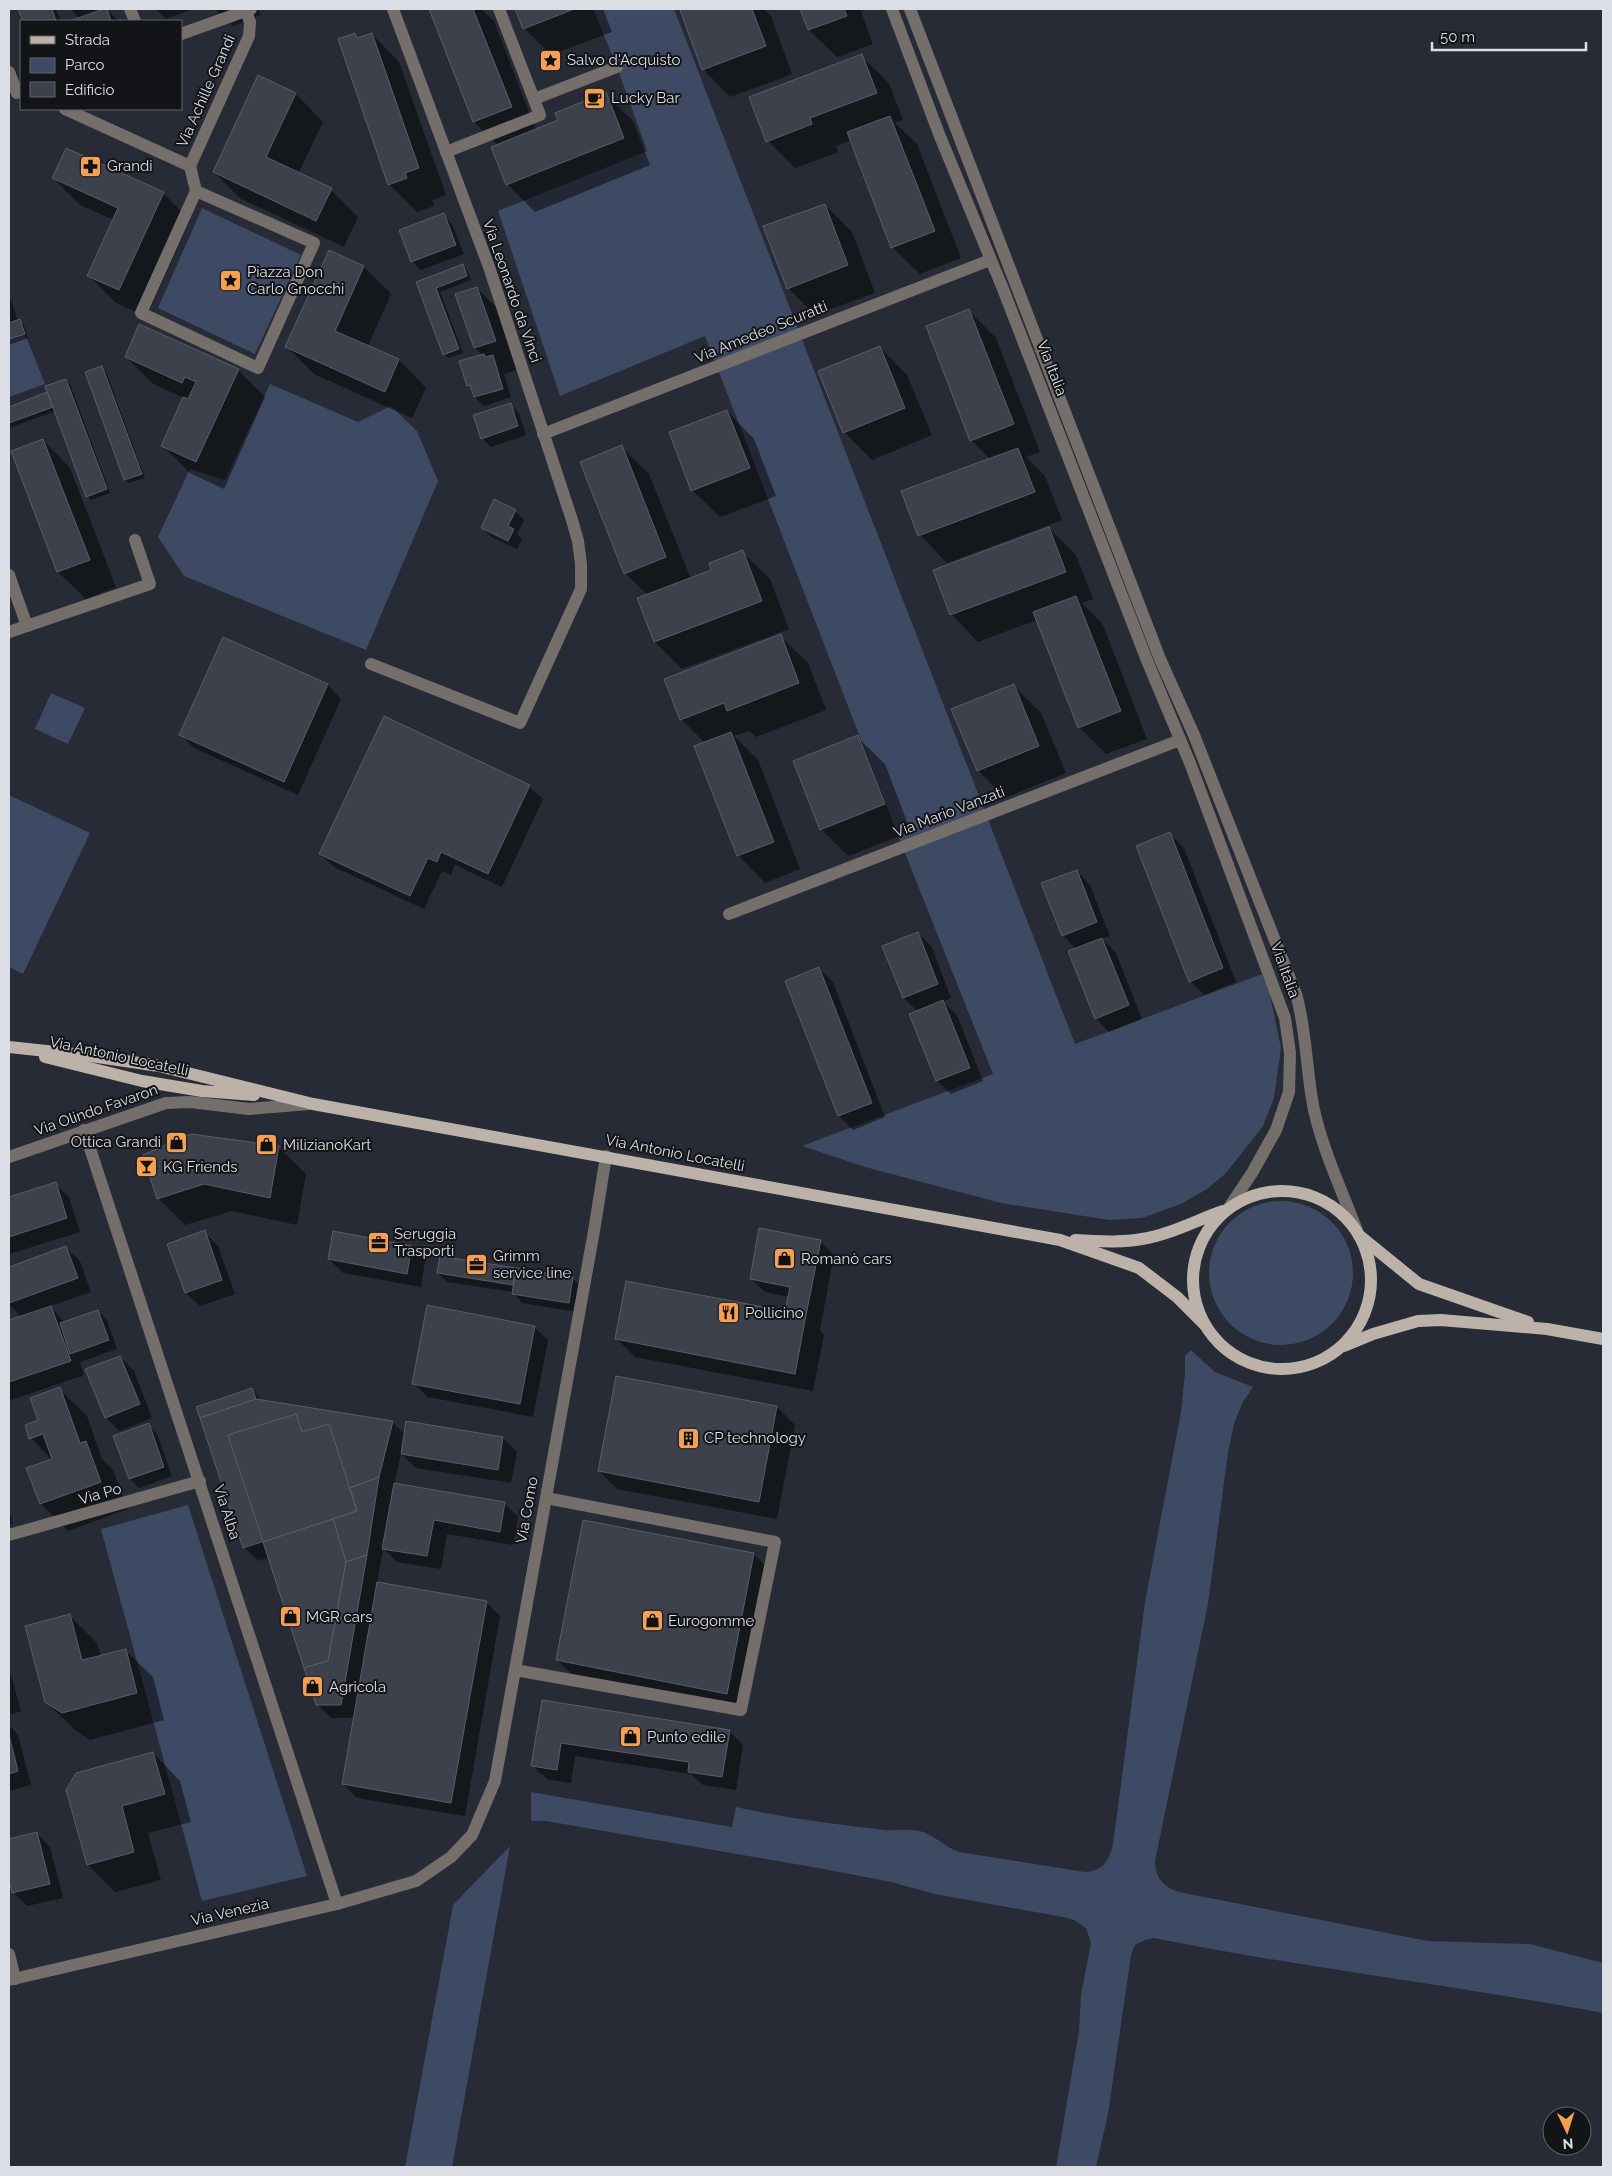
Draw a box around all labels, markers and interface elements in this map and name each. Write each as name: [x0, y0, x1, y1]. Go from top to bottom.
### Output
legend: [20, 20, 182, 110]
scale bar: [1432, 20, 1586, 52]
text: 50 m: [1440, 28, 1475, 46]
text: Strada: [65, 31, 110, 49]
street label: Via Achille Grandi: [173, 32, 239, 150]
place icon: Salvo d'Acquisto: [539, 48, 563, 72]
place label: Salvo d'Acquisto: [567, 51, 681, 69]
text: Parco: [65, 56, 105, 74]
text: Edificio: [65, 81, 115, 99]
cafe icon: Lucky Bar: [583, 86, 607, 110]
place label: Lucky Bar: [611, 89, 681, 107]
pharmacy icon: Grandi: [79, 154, 103, 178]
place label: Grandi: [107, 157, 153, 175]
street label: Via Leonardo da Vinci: [479, 217, 545, 365]
place label: Piazza Don Carlo Gnocchi: [247, 263, 344, 298]
place icon: Piazza Don Carlo Gnocchi: [219, 269, 243, 293]
street label: Via Amedeo Scuratti: [692, 297, 830, 367]
street label: Via Italia: [1033, 338, 1071, 398]
street label: Via Mario Vanzati: [891, 783, 1007, 841]
street label: Via Italia: [1267, 940, 1303, 1000]
street label: Via Antonio Locatelli: [48, 1032, 190, 1080]
street label: Via Olindo Favaron: [32, 1080, 160, 1140]
shop icon: Ottica Grandi: [165, 1130, 189, 1154]
street label: Via Antonio Locatelli: [604, 1131, 746, 1175]
place label: Ottica Grandi: [71, 1133, 161, 1151]
shop icon: MilizianoKart: [255, 1133, 279, 1157]
place label: MilizianoKart: [283, 1136, 371, 1154]
bar icon: KG Friends: [135, 1155, 159, 1179]
place label: KG Friends: [163, 1158, 238, 1176]
place label: Seruggia Trasporti: [394, 1225, 456, 1260]
office icon: Seruggia Trasporti: [366, 1231, 390, 1255]
place label: Grimm service line: [493, 1247, 571, 1282]
shop icon: Romanò cars: [773, 1247, 797, 1271]
place label: Romanò cars: [801, 1250, 892, 1268]
office icon: Grimm service line: [465, 1253, 489, 1277]
restaurant icon: Pollicino: [717, 1301, 741, 1325]
place label: Pollicino: [745, 1304, 804, 1322]
building icon: CP technology: [676, 1426, 700, 1450]
place label: CP technology: [704, 1429, 806, 1447]
street label: Via Como: [512, 1475, 542, 1545]
street label: Via Po: [77, 1479, 123, 1509]
street label: Via Alba: [210, 1482, 244, 1542]
shop icon: MGR cars: [278, 1605, 302, 1629]
place label: MGR cars: [306, 1608, 372, 1626]
shop icon: Eurogomme: [640, 1609, 664, 1633]
place label: Eurogomme: [668, 1612, 755, 1630]
shop icon: Agricola: [301, 1675, 325, 1699]
place label: Agricola: [329, 1678, 386, 1696]
shop icon: Punto edile: [619, 1725, 643, 1749]
place label: Punto edile: [647, 1728, 726, 1746]
street label: Via Venezia: [189, 1894, 271, 1930]
north arrow: [1542, 2106, 1592, 2156]
text: N: [1562, 2136, 1574, 2152]

